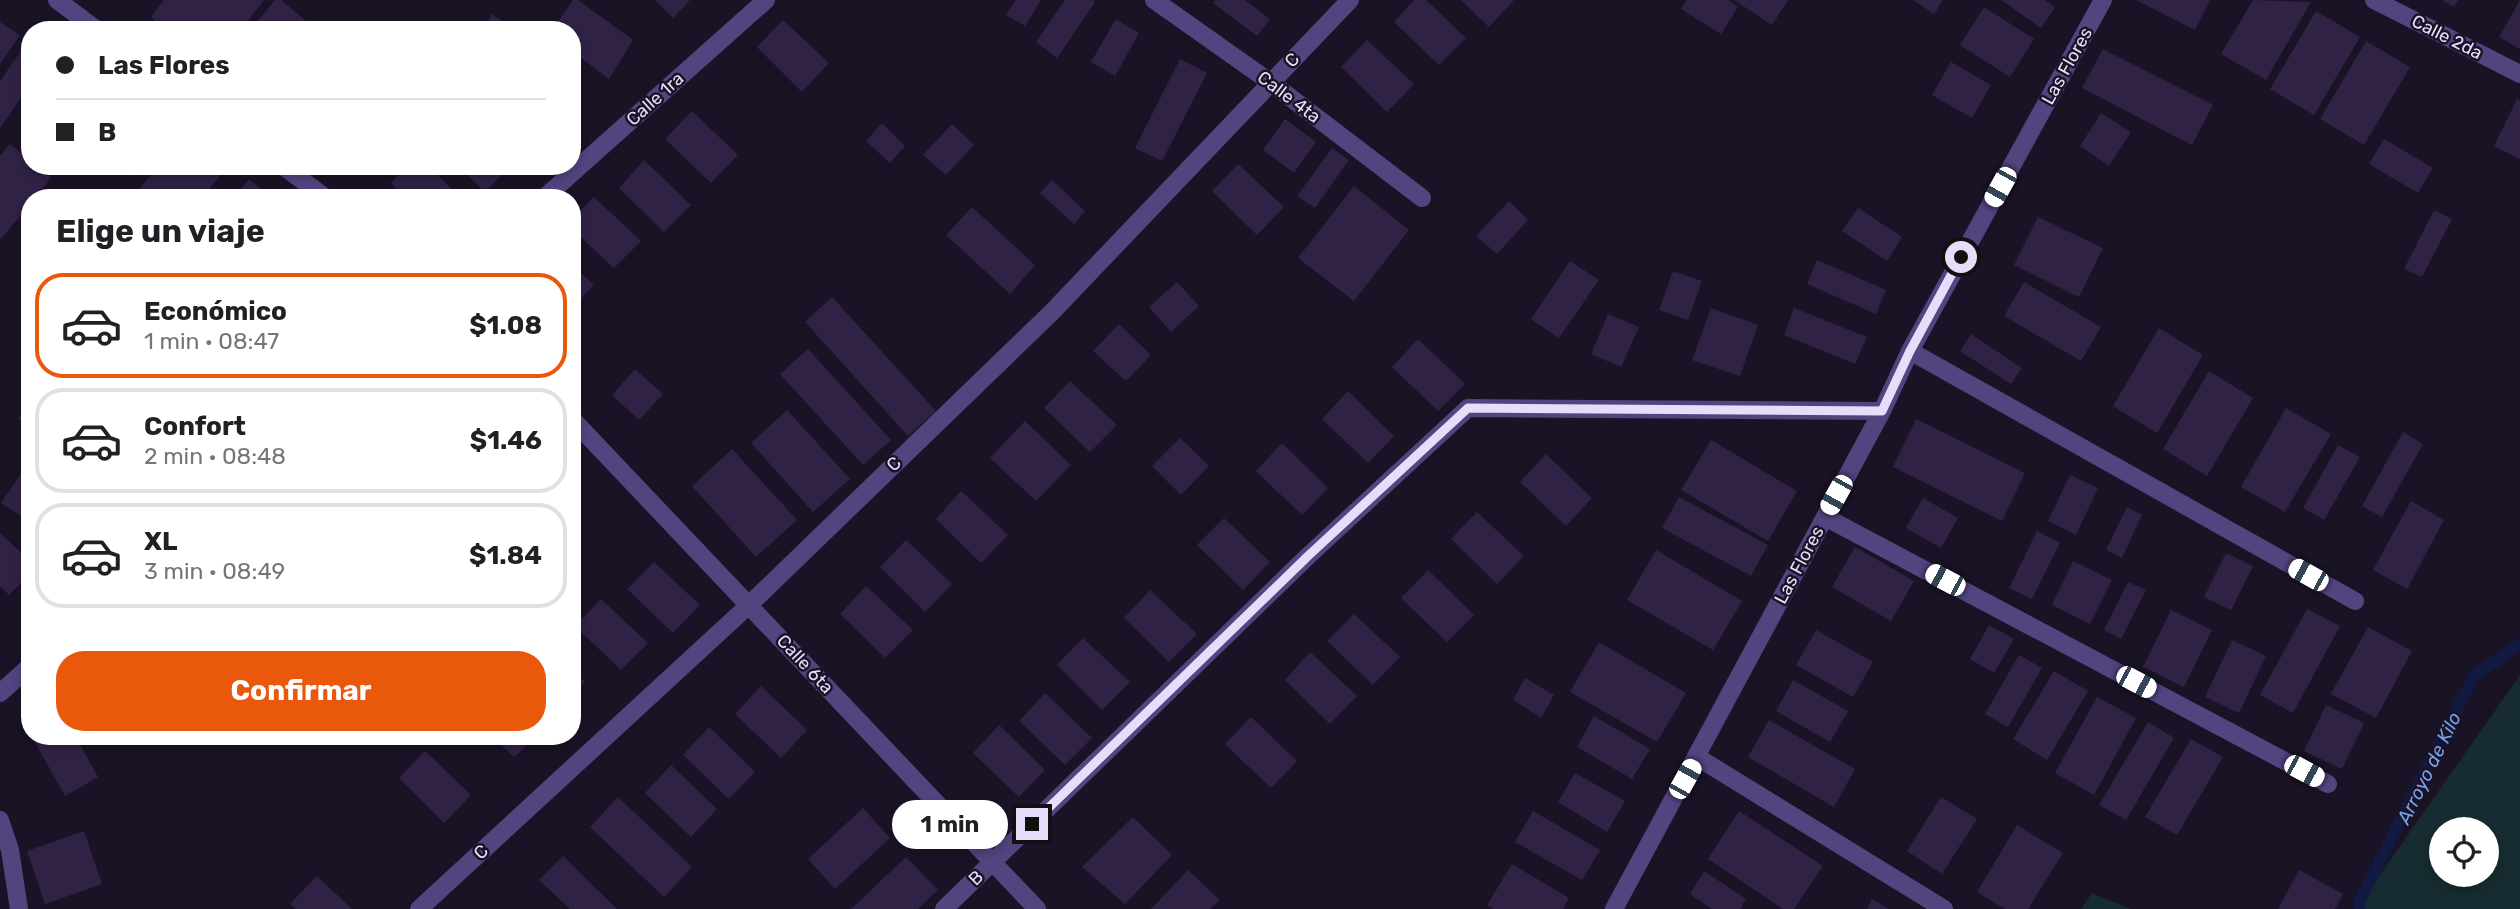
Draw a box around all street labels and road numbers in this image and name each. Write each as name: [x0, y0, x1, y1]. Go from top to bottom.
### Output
street label: Calle 2da: [2408, 10, 2486, 64]
street label: Las Flores: [2037, 24, 2097, 108]
street label: C: [1280, 48, 1304, 72]
street label: Calle 4ta: [1253, 66, 1325, 128]
street label: Calle 1ra: [622, 68, 688, 130]
street label: C: [882, 452, 906, 476]
street label: Las Flores: [1769, 522, 1829, 608]
street label: Calle 6ta: [772, 630, 838, 698]
street label: C: [469, 840, 493, 864]
street label: B: [964, 866, 988, 890]

